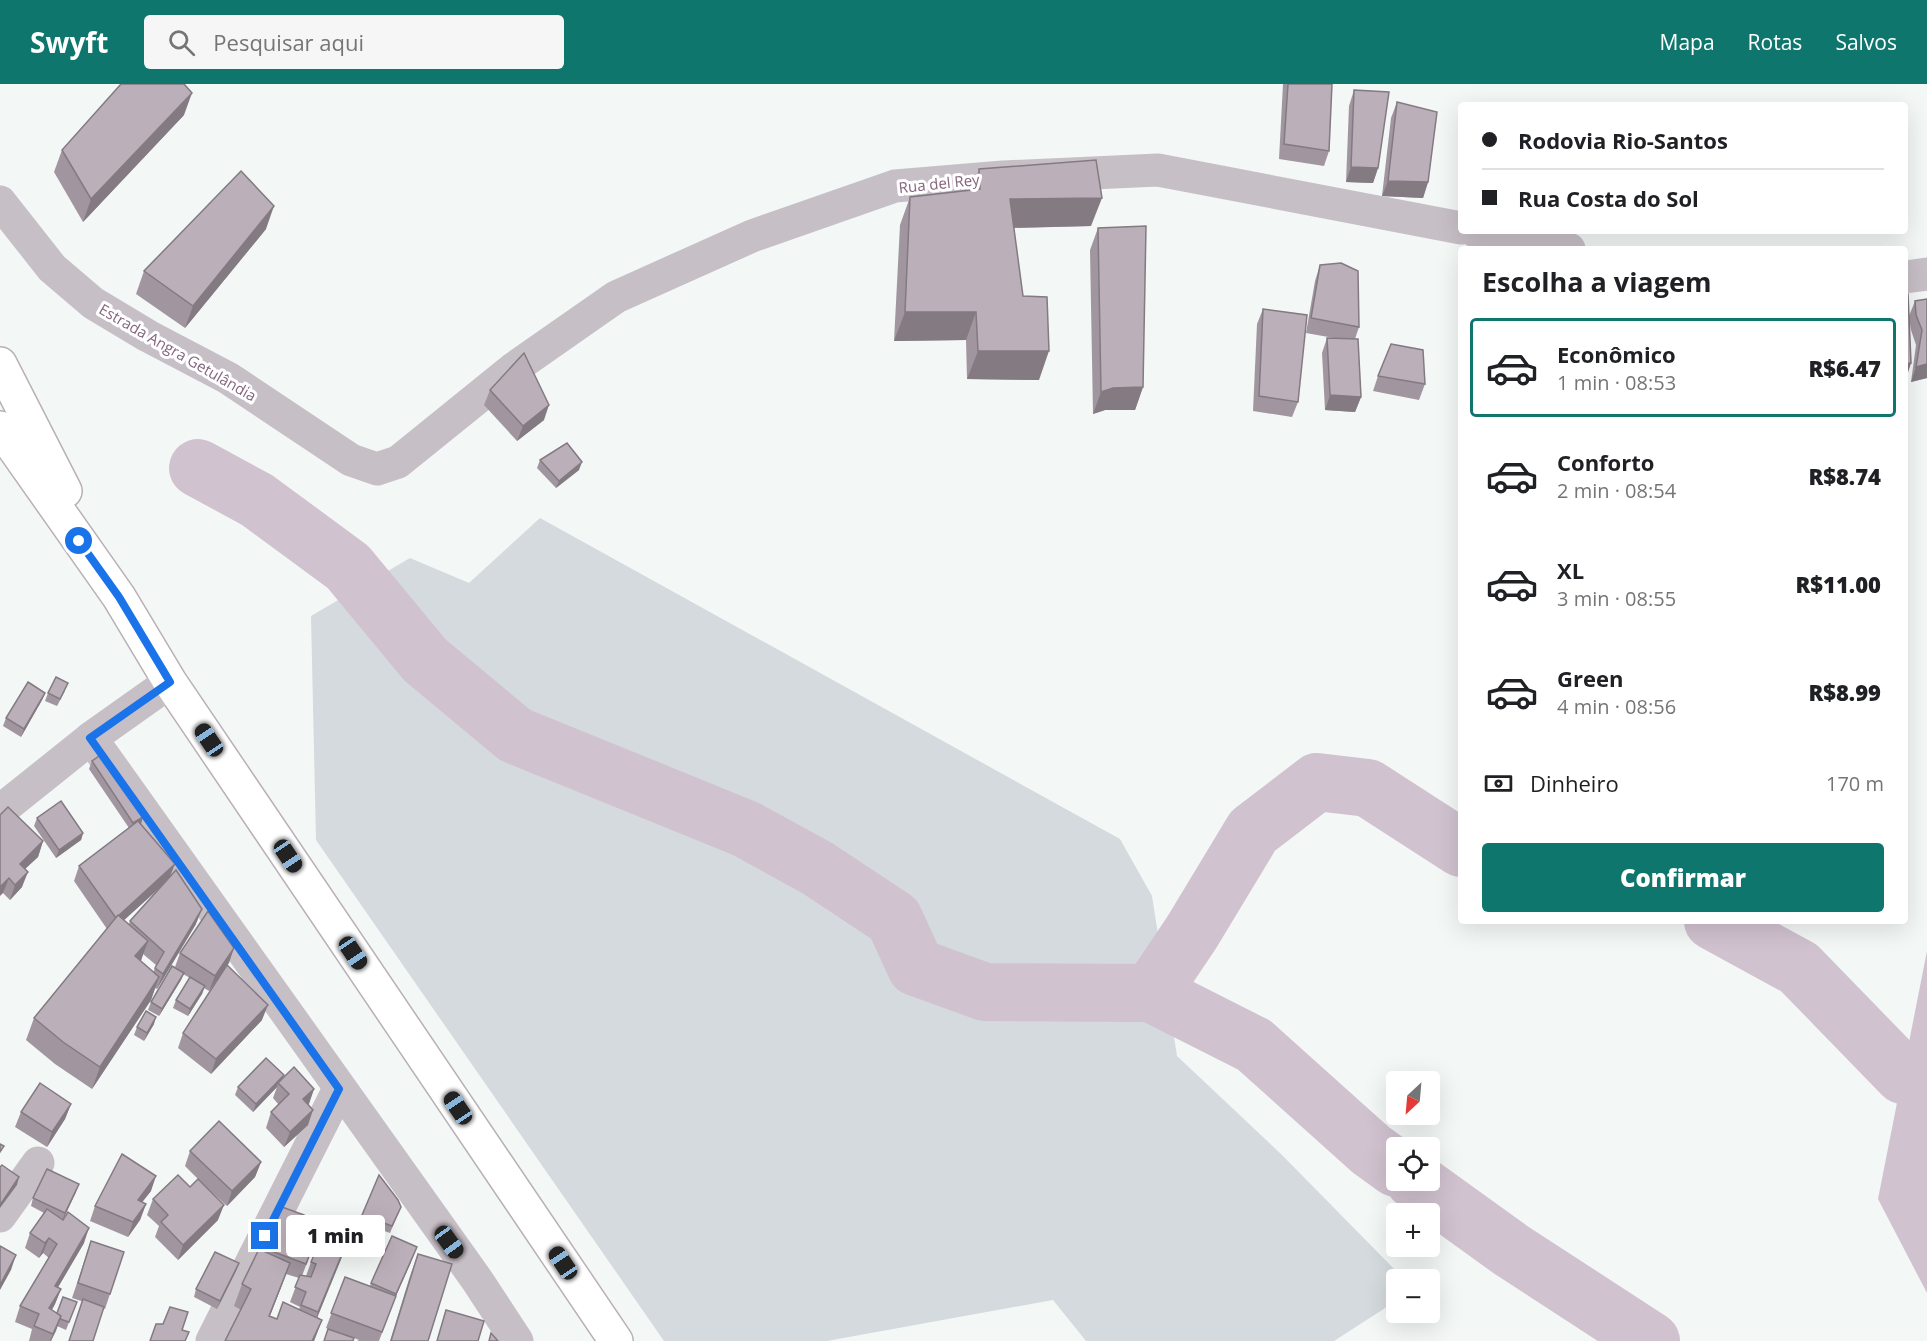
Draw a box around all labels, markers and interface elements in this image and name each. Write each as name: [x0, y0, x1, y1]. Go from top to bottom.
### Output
search box: [144, 15, 564, 69]
text: Swyft: [30, 23, 108, 61]
icon: search: [165, 26, 198, 59]
text: Pesquisar aqui: [213, 27, 364, 57]
text: Mapa: [1660, 28, 1715, 56]
text: Rotas: [1748, 28, 1802, 56]
text: Salvos: [1835, 28, 1897, 56]
text: Rodovia Rio-Santos: [1518, 125, 1728, 155]
street label: Rua del Rey: [898, 169, 981, 197]
text: Rua Costa do Sol: [1518, 183, 1699, 213]
text: Escolha a viagem: [1482, 263, 1711, 300]
street label: Estrada Angra Getulândia: [96, 299, 260, 405]
text: Econômico: [1557, 339, 1676, 369]
icon: car: [1485, 341, 1539, 395]
text: R$6.47: [1808, 353, 1881, 383]
text: 1 min · 08:53: [1557, 369, 1676, 396]
text: Conforto: [1557, 447, 1654, 477]
icon: car: [1485, 449, 1539, 503]
text: R$8.74: [1808, 461, 1881, 491]
text: 2 min · 08:54: [1557, 477, 1676, 504]
route start: [65, 527, 92, 554]
text: XL: [1557, 555, 1584, 585]
icon: car: [1485, 557, 1539, 611]
text: R$11.00: [1795, 569, 1881, 599]
text: 3 min · 08:55: [1557, 585, 1676, 612]
text: Green: [1557, 663, 1623, 693]
icon: car: [1485, 665, 1539, 719]
text: R$8.99: [1808, 677, 1881, 707]
text: 4 min · 08:56: [1557, 693, 1676, 720]
car: [191, 720, 227, 760]
icon: cash: [1482, 767, 1515, 800]
text: Dinheiro: [1530, 768, 1619, 798]
text: 170 m: [1826, 770, 1884, 797]
car: [270, 836, 306, 876]
button: Confirmar: [1482, 843, 1884, 912]
car: [335, 933, 371, 973]
north arrow: [1386, 1071, 1440, 1125]
map controls: [1386, 1071, 1440, 1323]
car: [440, 1088, 476, 1128]
button: locate: [1386, 1137, 1440, 1191]
button: +: [1386, 1203, 1440, 1257]
callout: 1 min: [286, 1215, 385, 1257]
route end: [251, 1222, 278, 1249]
text: 1 min: [307, 1222, 364, 1249]
car: [431, 1222, 467, 1262]
car: [545, 1243, 581, 1283]
button: −: [1386, 1269, 1440, 1323]

